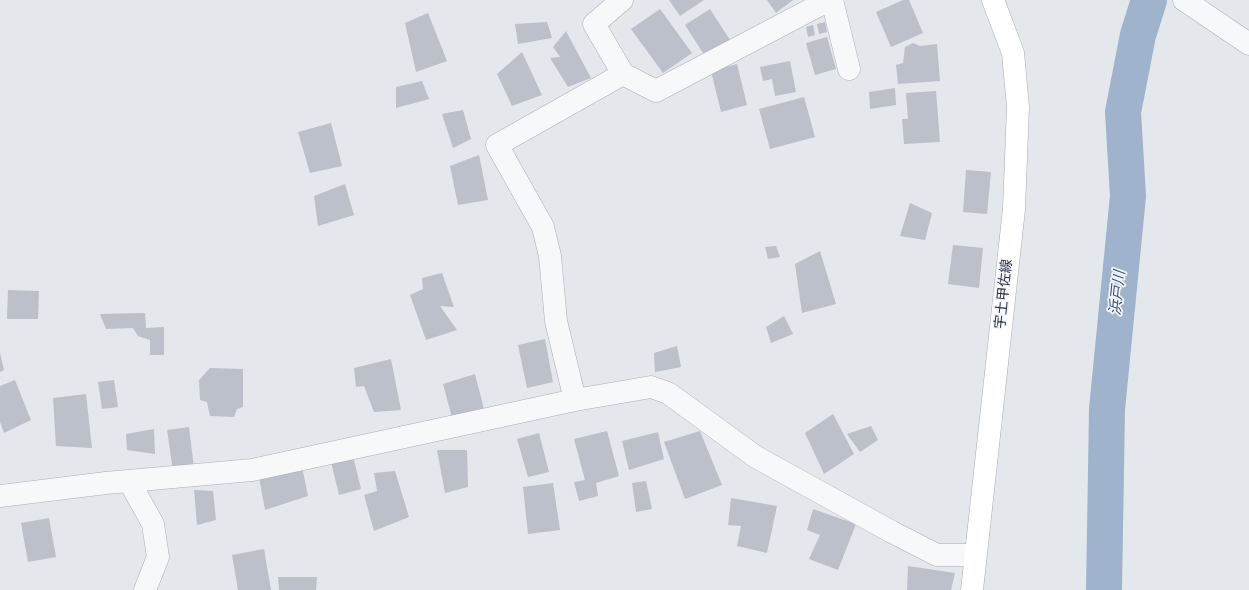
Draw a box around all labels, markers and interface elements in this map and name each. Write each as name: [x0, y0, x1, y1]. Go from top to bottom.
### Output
street label: 宇土甲佐線: [992, 258, 1016, 330]
water label: 浜戸川: [1107, 270, 1129, 316]

